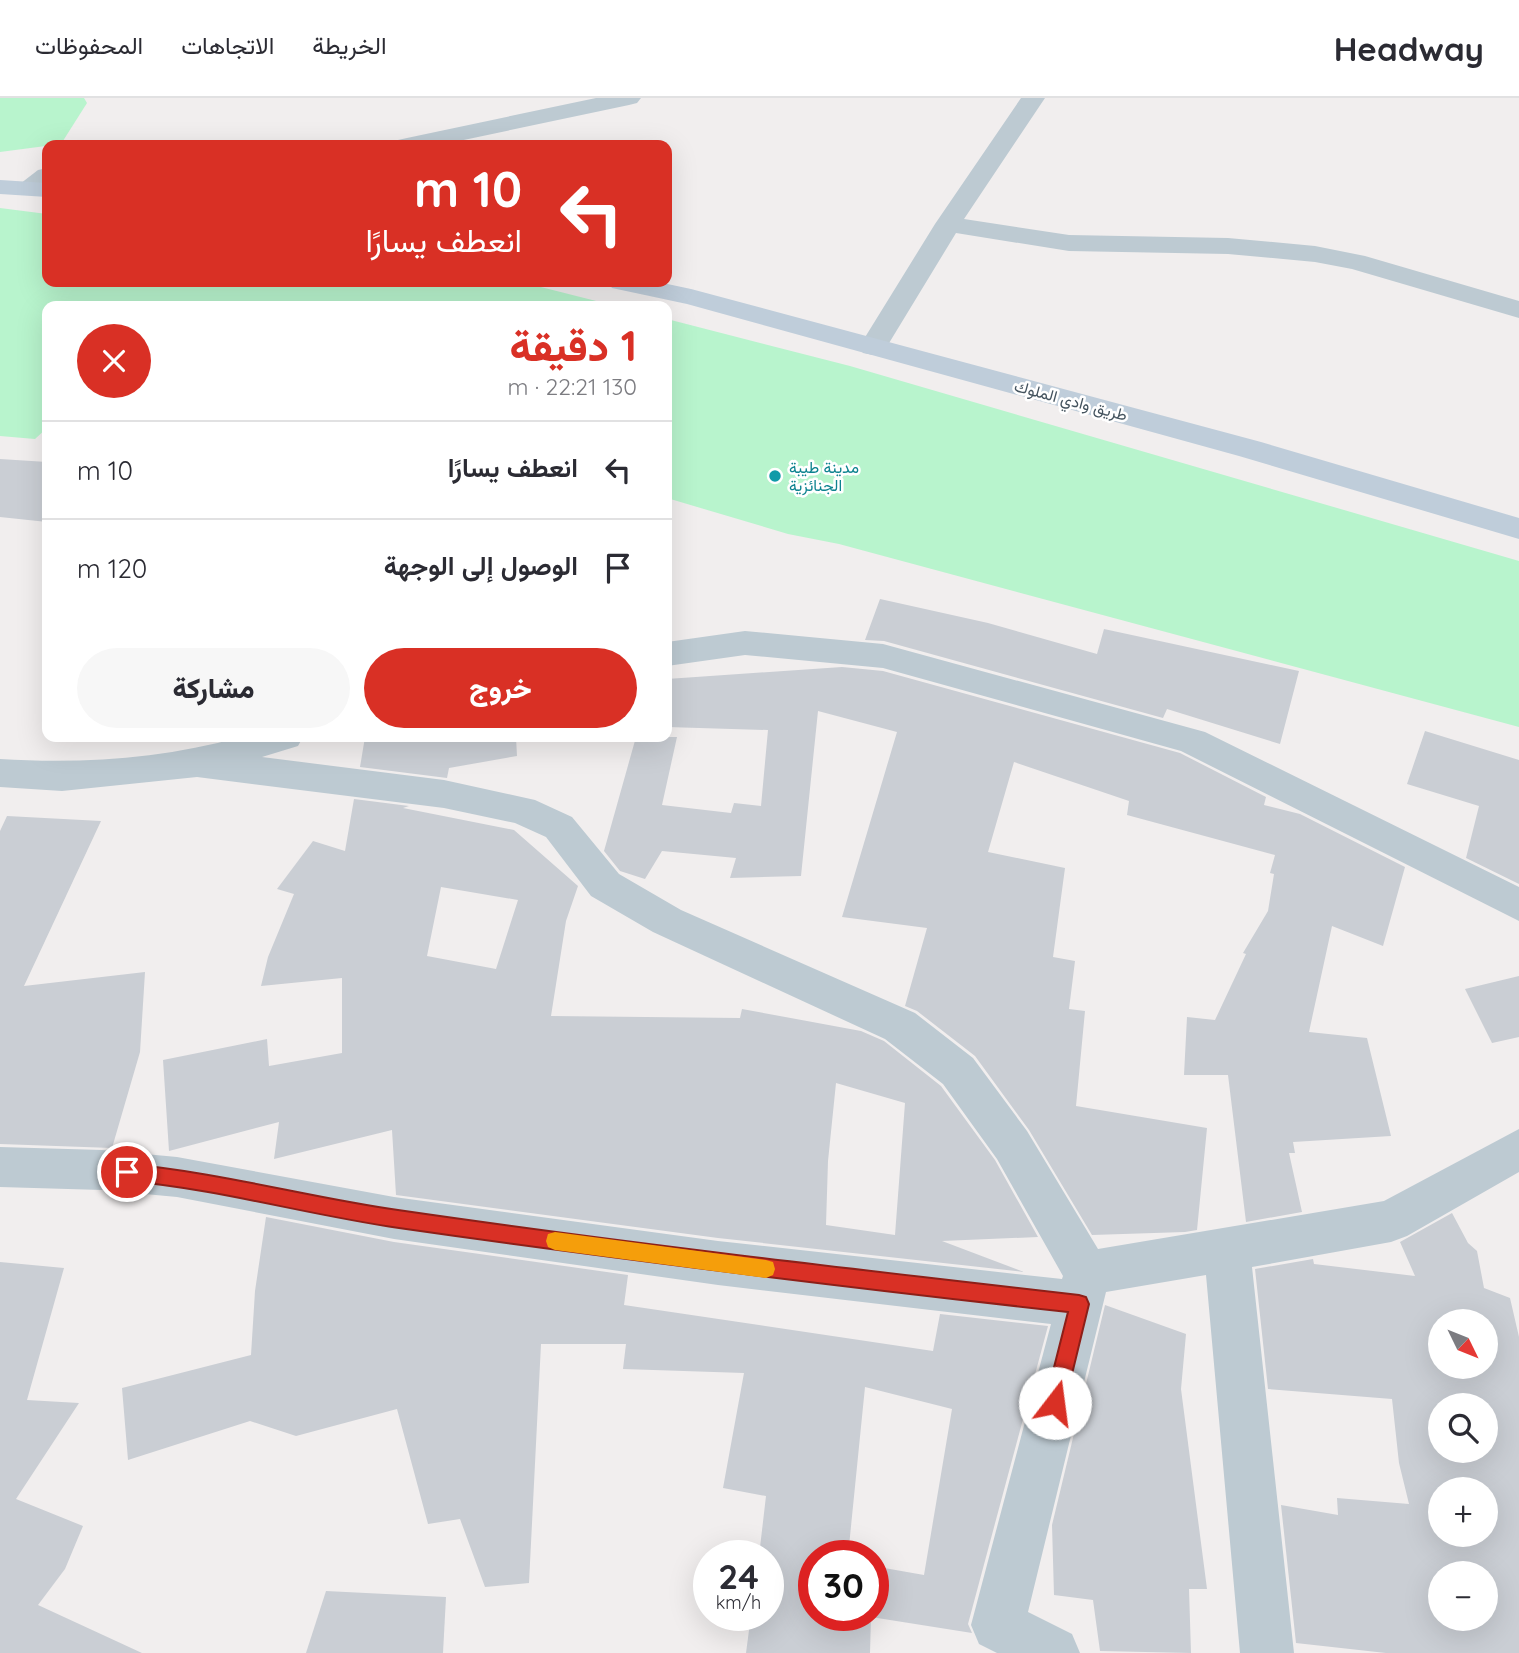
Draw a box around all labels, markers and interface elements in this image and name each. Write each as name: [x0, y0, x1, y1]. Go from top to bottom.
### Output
text: Headway: [1334, 28, 1484, 69]
text: المحفوظات: [35, 30, 143, 60]
text: الاتجاهات: [181, 30, 274, 60]
text: الخريطة: [312, 30, 387, 60]
text: 10 m: [414, 158, 522, 219]
icon: left: [546, 168, 637, 259]
text: انعطف يسارًا: [366, 220, 522, 260]
text: 1 دقيقة: [509, 319, 637, 372]
button: close: [77, 324, 151, 398]
text: 130 m · 22:21: [507, 372, 637, 401]
street label: طريق وادي الملوك: [1011, 375, 1130, 429]
text: انعطف يسارًا: [448, 451, 578, 484]
icon: left: [599, 451, 637, 489]
text: 10 m: [77, 454, 133, 487]
place label: مدينة طيبة الجنائزية: [789, 457, 859, 496]
marker: مدينة طيبة الجنائزية: [767, 468, 783, 484]
text: الوصول إلى الوجهة: [384, 549, 578, 582]
icon: arrive: [599, 549, 637, 587]
text: 120 m: [77, 552, 147, 585]
button: مشاركة: [77, 648, 350, 728]
button: خروج: [364, 648, 637, 728]
pin: [97, 1142, 157, 1202]
icon: arrive: [108, 1153, 146, 1191]
north arrow: [1428, 1309, 1498, 1379]
map controls: [1428, 1309, 1498, 1631]
position arrow: [1018, 1366, 1092, 1440]
button: search: [1428, 1393, 1498, 1463]
button: +: [1428, 1477, 1498, 1547]
speed limit sign: 30: [798, 1540, 889, 1631]
text: 24: [718, 1554, 759, 1598]
button: −: [1428, 1561, 1498, 1631]
text: km/h: [716, 1591, 761, 1614]

